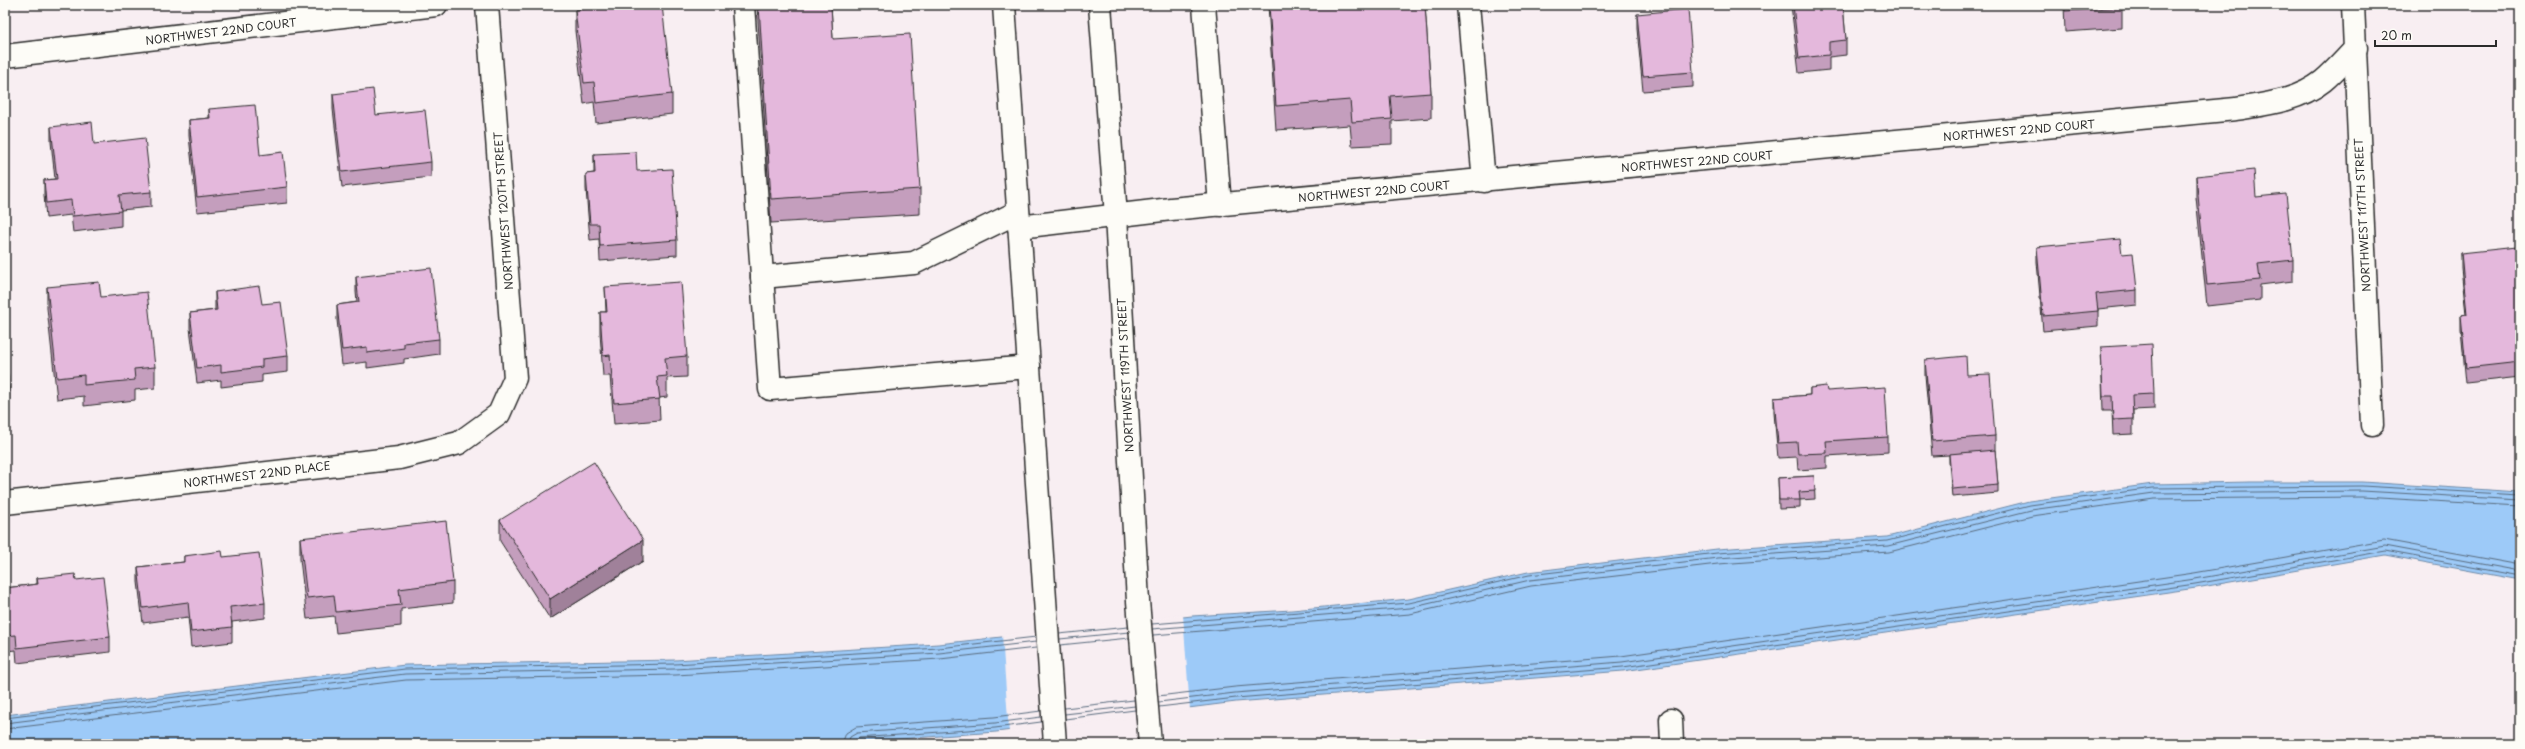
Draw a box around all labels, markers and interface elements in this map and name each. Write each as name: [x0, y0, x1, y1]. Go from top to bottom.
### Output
street label: NORTHWEST 22ND COURT: [144, 13, 298, 49]
scale bar: [2375, 22, 2496, 48]
text: 20 m: [2381, 26, 2412, 44]
street label: NORTHWEST 22ND COURT: [1942, 115, 2096, 145]
street label: NORTHWEST 120TH STREET: [489, 131, 517, 290]
street label: NORTHWEST 117TH STREET: [2349, 137, 2375, 292]
street label: NORTHWEST 22ND COURT: [1620, 146, 1774, 176]
street label: NORTHWEST 22ND COURT: [1297, 176, 1451, 206]
street label: NORTHWEST 119TH STREET: [1112, 297, 1138, 453]
street label: NORTHWEST 22ND PLACE: [182, 457, 332, 491]

